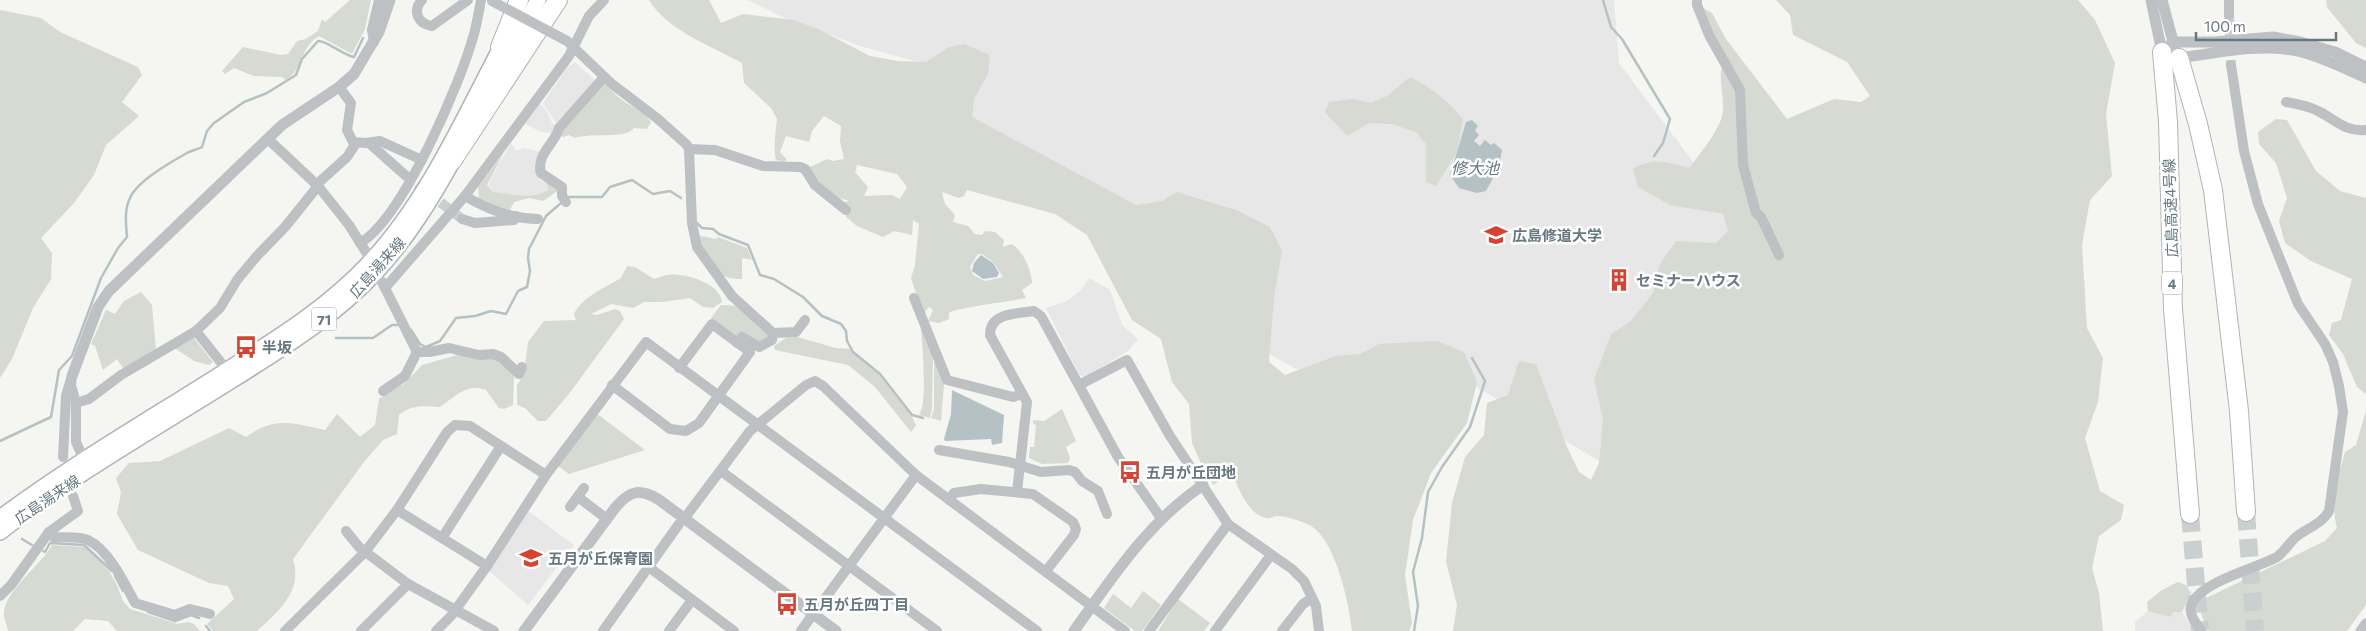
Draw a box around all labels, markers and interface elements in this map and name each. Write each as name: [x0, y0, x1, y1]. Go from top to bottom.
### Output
scale bar: [2196, 10, 2336, 42]
text: 100 m: [2204, 17, 2246, 35]
water label: 修大池: [1451, 158, 1501, 177]
street label: 広島高速4号線: [2159, 158, 2181, 258]
school or university icon: 広島修道大学: [1483, 222, 1509, 248]
place label: 広島修道大学: [1512, 226, 1602, 244]
street label: 広島湯来線: [345, 233, 409, 301]
building icon: セミナーハウス: [1606, 267, 1632, 293]
place label: セミナーハウス: [1636, 271, 1741, 289]
road number: 4: [2162, 272, 2182, 294]
road number: 71: [312, 308, 336, 330]
bus stop icon: 半坂: [233, 334, 259, 360]
place label: 半坂: [262, 338, 292, 356]
bus stop icon: 五月が丘団地: [1117, 459, 1143, 485]
place label: 五月が丘団地: [1146, 463, 1236, 481]
street label: 広島湯来線: [11, 471, 83, 527]
school or university icon: 五月が丘保育園: [518, 545, 544, 571]
place label: 五月が丘保育園: [548, 549, 653, 567]
bus stop icon: 五月が丘四丁目: [774, 591, 800, 617]
place label: 五月が丘四丁目: [804, 595, 909, 613]

